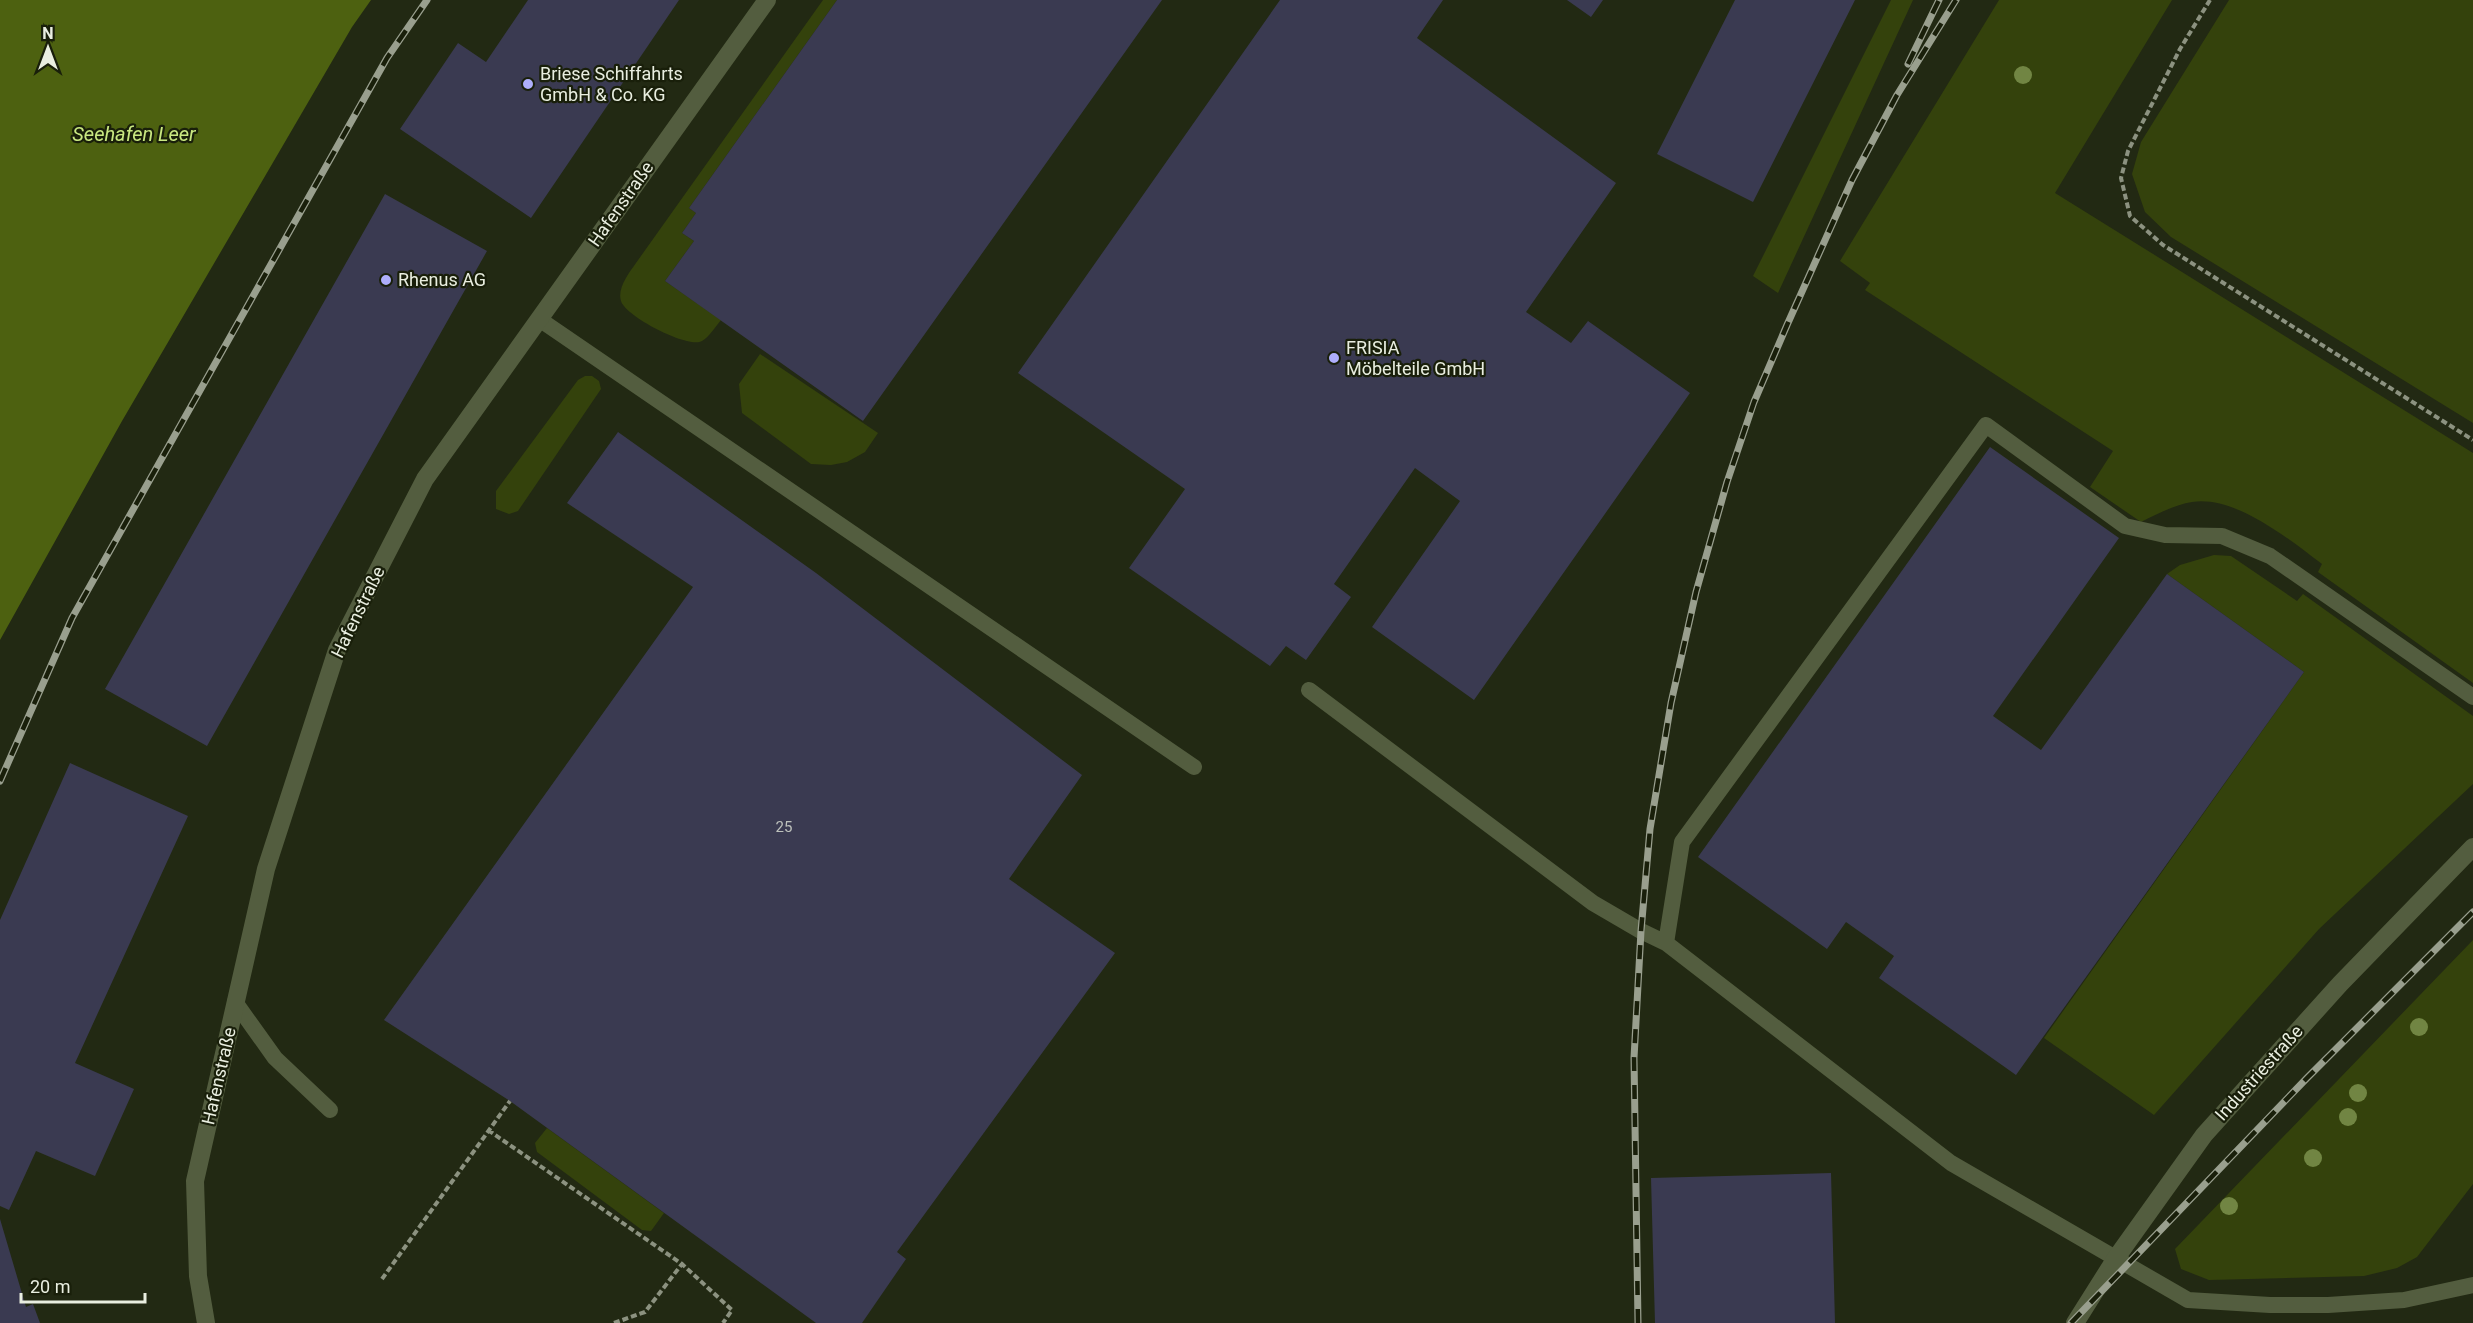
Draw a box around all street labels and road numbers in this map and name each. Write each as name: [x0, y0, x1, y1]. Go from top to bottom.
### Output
street label: Hafenstraße: [584, 157, 658, 250]
street label: Hafenstraße: [326, 563, 389, 661]
street label: Industriestraße: [2210, 1021, 2307, 1125]
street label: Hafenstraße: [197, 1025, 240, 1127]

